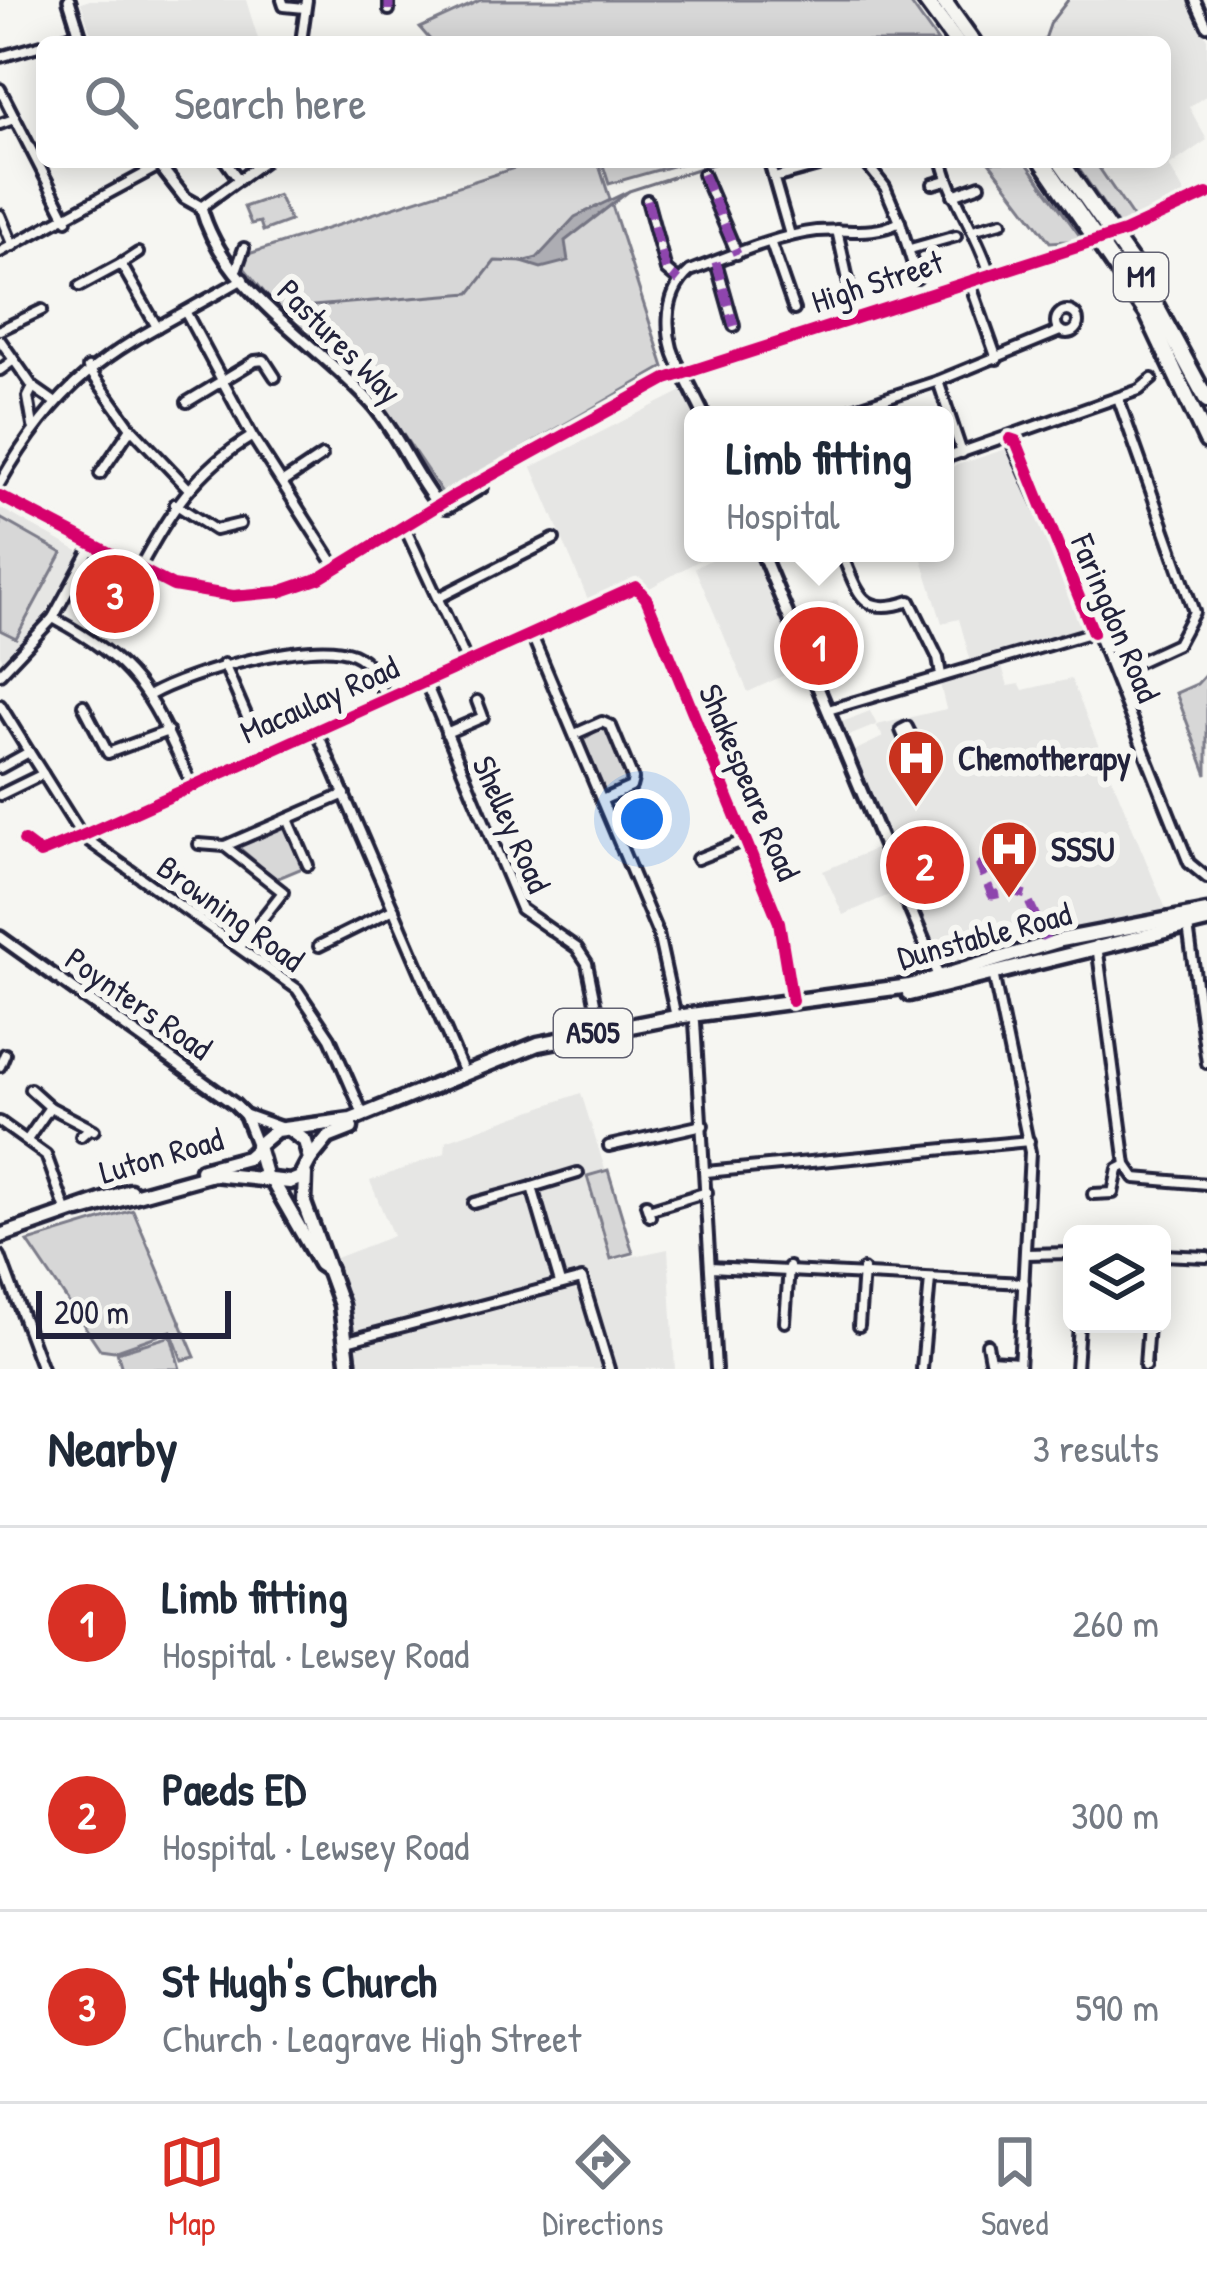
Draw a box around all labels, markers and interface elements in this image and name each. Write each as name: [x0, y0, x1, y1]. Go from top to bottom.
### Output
search box: [36, 36, 1171, 168]
icon: search: [78, 69, 144, 135]
text: Search here: [174, 72, 366, 133]
street label: High Street: [806, 239, 949, 324]
road number: M1: [1114, 253, 1168, 301]
street label: Pastures Way: [267, 269, 412, 414]
popup: [684, 406, 954, 562]
text: Limb fitting: [726, 427, 912, 488]
text: Hospital: [726, 488, 840, 541]
street label: Faringdon Road: [1060, 527, 1171, 709]
pin: 3: [76, 549, 154, 639]
pin: 1: [780, 601, 858, 691]
street label: Macaulay Road: [233, 645, 406, 754]
street label: Shakespeare Road: [688, 677, 811, 887]
hospital icon: Chemotherapy: [885, 727, 947, 809]
place label: Chemotherapy: [958, 736, 1131, 782]
street label: Shelley Road: [461, 749, 562, 900]
your location: [612, 789, 672, 849]
hospital icon: SSSU: [978, 818, 1040, 900]
pin: 2: [886, 820, 964, 910]
place label: SSSU: [1051, 827, 1115, 871]
street label: Browning Road: [148, 845, 313, 982]
street label: Dunstable Road: [892, 891, 1076, 979]
street label: Poynters Road: [56, 936, 221, 1071]
road number: A505: [554, 1009, 632, 1057]
street label: Luton Road: [94, 1116, 228, 1194]
map controls: [1063, 1225, 1171, 1333]
button: layers: [1063, 1225, 1171, 1333]
scale bar: [36, 1285, 231, 1338]
text: 200 m: [54, 1290, 129, 1334]
text: Nearby: [48, 1413, 178, 1482]
text: 3 results: [1033, 1421, 1159, 1474]
text: Limb fitting: [162, 1566, 348, 1627]
text: 1: [80, 1596, 94, 1649]
text: 260 m: [1072, 1596, 1159, 1649]
text: Hospital · Lewsey Road: [162, 1627, 469, 1680]
text: Paeds ED: [162, 1758, 306, 1819]
text: 2: [78, 1788, 96, 1841]
text: 300 m: [1071, 1788, 1159, 1841]
text: Hospital · Lewsey Road: [162, 1819, 469, 1872]
text: St Hugh's Church: [162, 1950, 437, 2011]
text: 3: [78, 1980, 96, 2033]
text: 590 m: [1075, 1980, 1159, 2033]
text: Church · Leagrave High Street: [162, 2011, 581, 2064]
tab: Map: [159, 2129, 225, 2245]
tab: Directions: [542, 2129, 664, 2245]
tab: Saved: [981, 2129, 1048, 2245]

